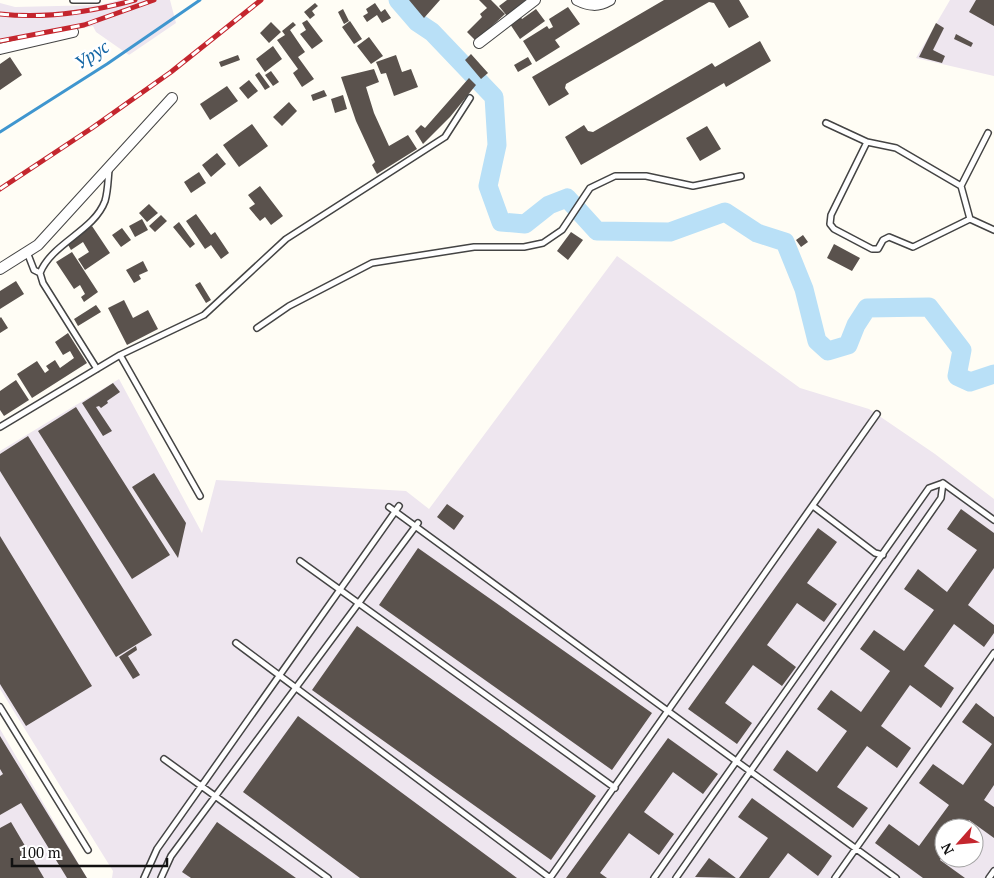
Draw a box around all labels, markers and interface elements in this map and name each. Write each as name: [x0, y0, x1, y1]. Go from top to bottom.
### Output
water label: Урус: [70, 34, 113, 74]
north arrow: [934, 818, 984, 868]
scale bar: [12, 836, 168, 868]
text: N: [936, 840, 958, 858]
text: 100 m: [20, 842, 61, 862]

